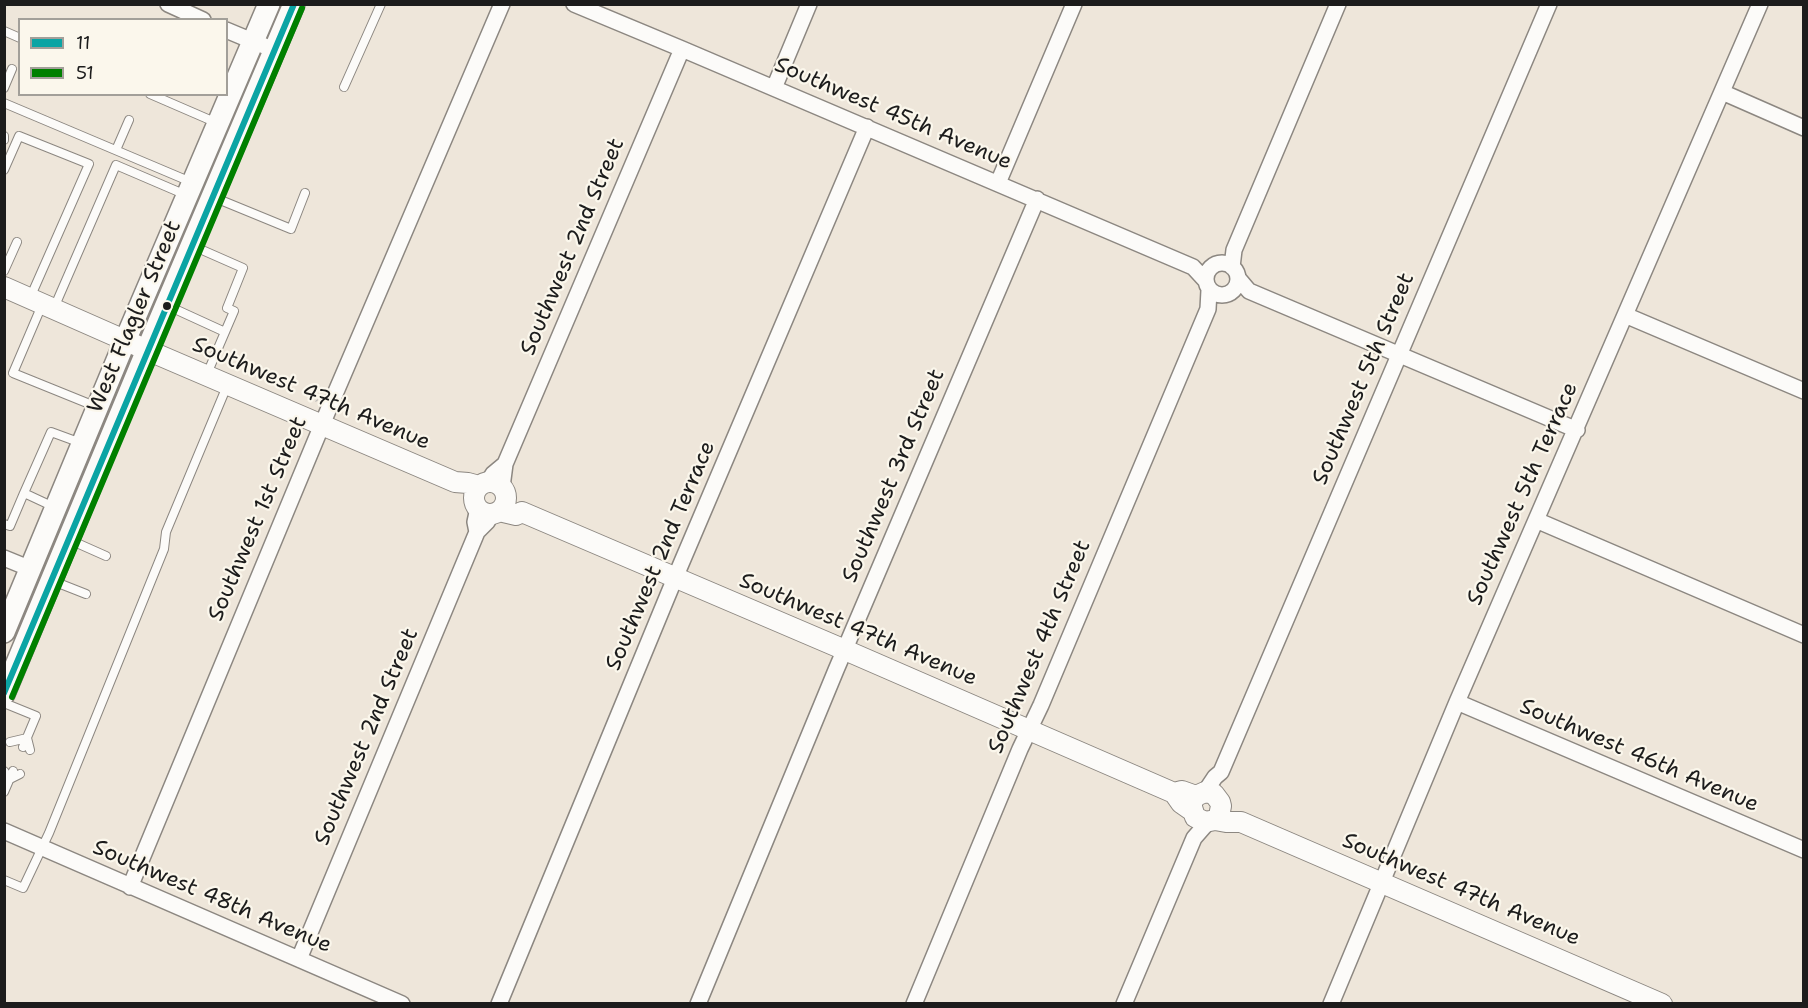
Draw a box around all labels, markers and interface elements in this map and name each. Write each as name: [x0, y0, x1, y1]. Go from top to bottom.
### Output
legend: [18, 18, 228, 96]
text: 11: [76, 31, 90, 55]
street label: Southwest 45th Avenue: [770, 52, 1016, 176]
text: 51: [76, 61, 94, 85]
street label: Southwest 2nd Street: [515, 135, 631, 359]
street label: West Flagler Street: [83, 217, 187, 417]
street label: Southwest 5th Street: [1307, 269, 1421, 489]
unlabelled marker: [161, 300, 173, 312]
street label: Southwest 47th Avenue: [188, 332, 434, 456]
street label: Southwest 3rd Street: [837, 365, 951, 587]
street label: Southwest 5th Terrace: [1462, 378, 1584, 610]
street label: Southwest 1st Street: [203, 413, 313, 625]
street label: Southwest 2nd Terrace: [601, 437, 721, 675]
street label: Southwest 4th Street: [983, 536, 1097, 758]
street label: Southwest 47th Avenue: [735, 568, 981, 692]
street label: Southwest 2nd Street: [309, 625, 425, 849]
street label: Southwest 46th Avenue: [1516, 694, 1762, 818]
street label: Southwest 47th Avenue: [1338, 828, 1584, 952]
street label: Southwest 48th Avenue: [89, 835, 335, 959]

